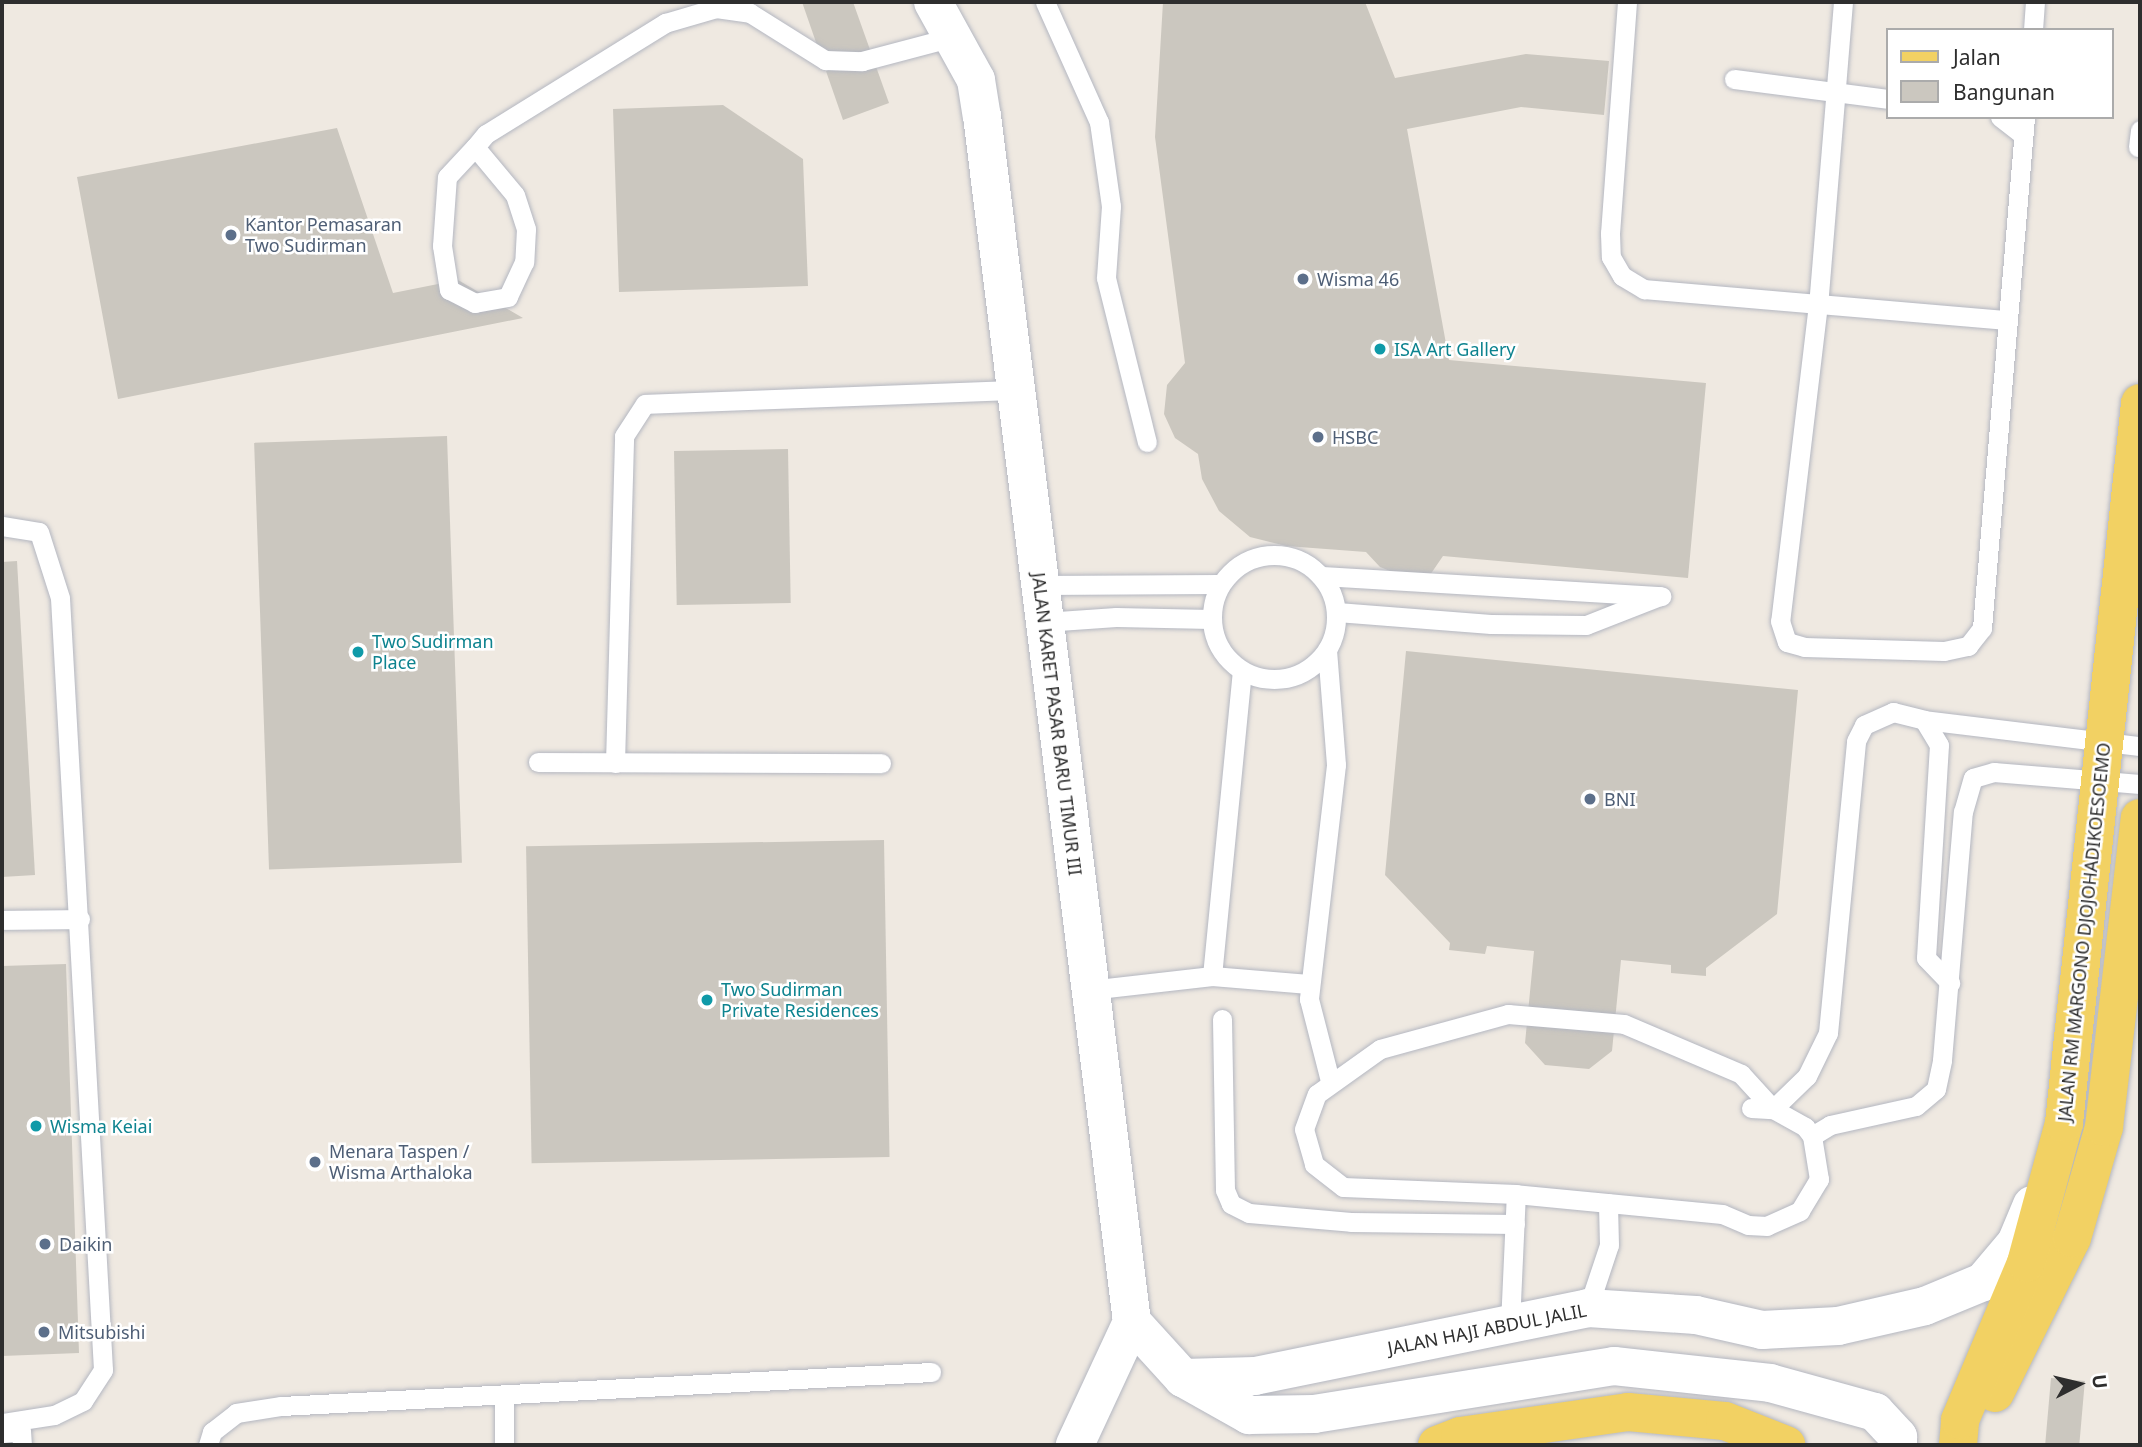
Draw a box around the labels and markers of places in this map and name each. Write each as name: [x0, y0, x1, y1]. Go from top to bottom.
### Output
place label: Kantor Pemasaran Two Sudirman: [245, 214, 402, 256]
marker: Kantor Pemasaran Two Sudirman: [223, 227, 239, 243]
place label: Wisma 46: [1317, 268, 1399, 290]
marker: Wisma 46: [1295, 271, 1311, 287]
place label: ISA Art Gallery: [1394, 338, 1516, 360]
marker: ISA Art Gallery: [1372, 341, 1388, 357]
place label: HSBC: [1332, 426, 1378, 448]
marker: HSBC: [1310, 429, 1326, 445]
place label: Two Sudirman Place: [372, 631, 494, 674]
marker: Two Sudirman Place: [350, 644, 366, 660]
place label: BNI: [1604, 788, 1635, 810]
marker: BNI: [1582, 791, 1598, 807]
place label: Two Sudirman Private Residences: [721, 979, 879, 1021]
marker: Two Sudirman Private Residences: [699, 992, 715, 1008]
place label: Wisma Keiai: [50, 1115, 152, 1137]
marker: Wisma Keiai: [28, 1118, 44, 1134]
place label: Menara Taspen / Wisma Arthaloka: [329, 1141, 473, 1184]
marker: Menara Taspen / Wisma Arthaloka: [307, 1154, 323, 1170]
place label: Daikin: [59, 1233, 112, 1255]
marker: Daikin: [37, 1236, 53, 1252]
place label: Mitsubishi: [58, 1321, 145, 1343]
marker: Mitsubishi: [36, 1324, 52, 1340]

